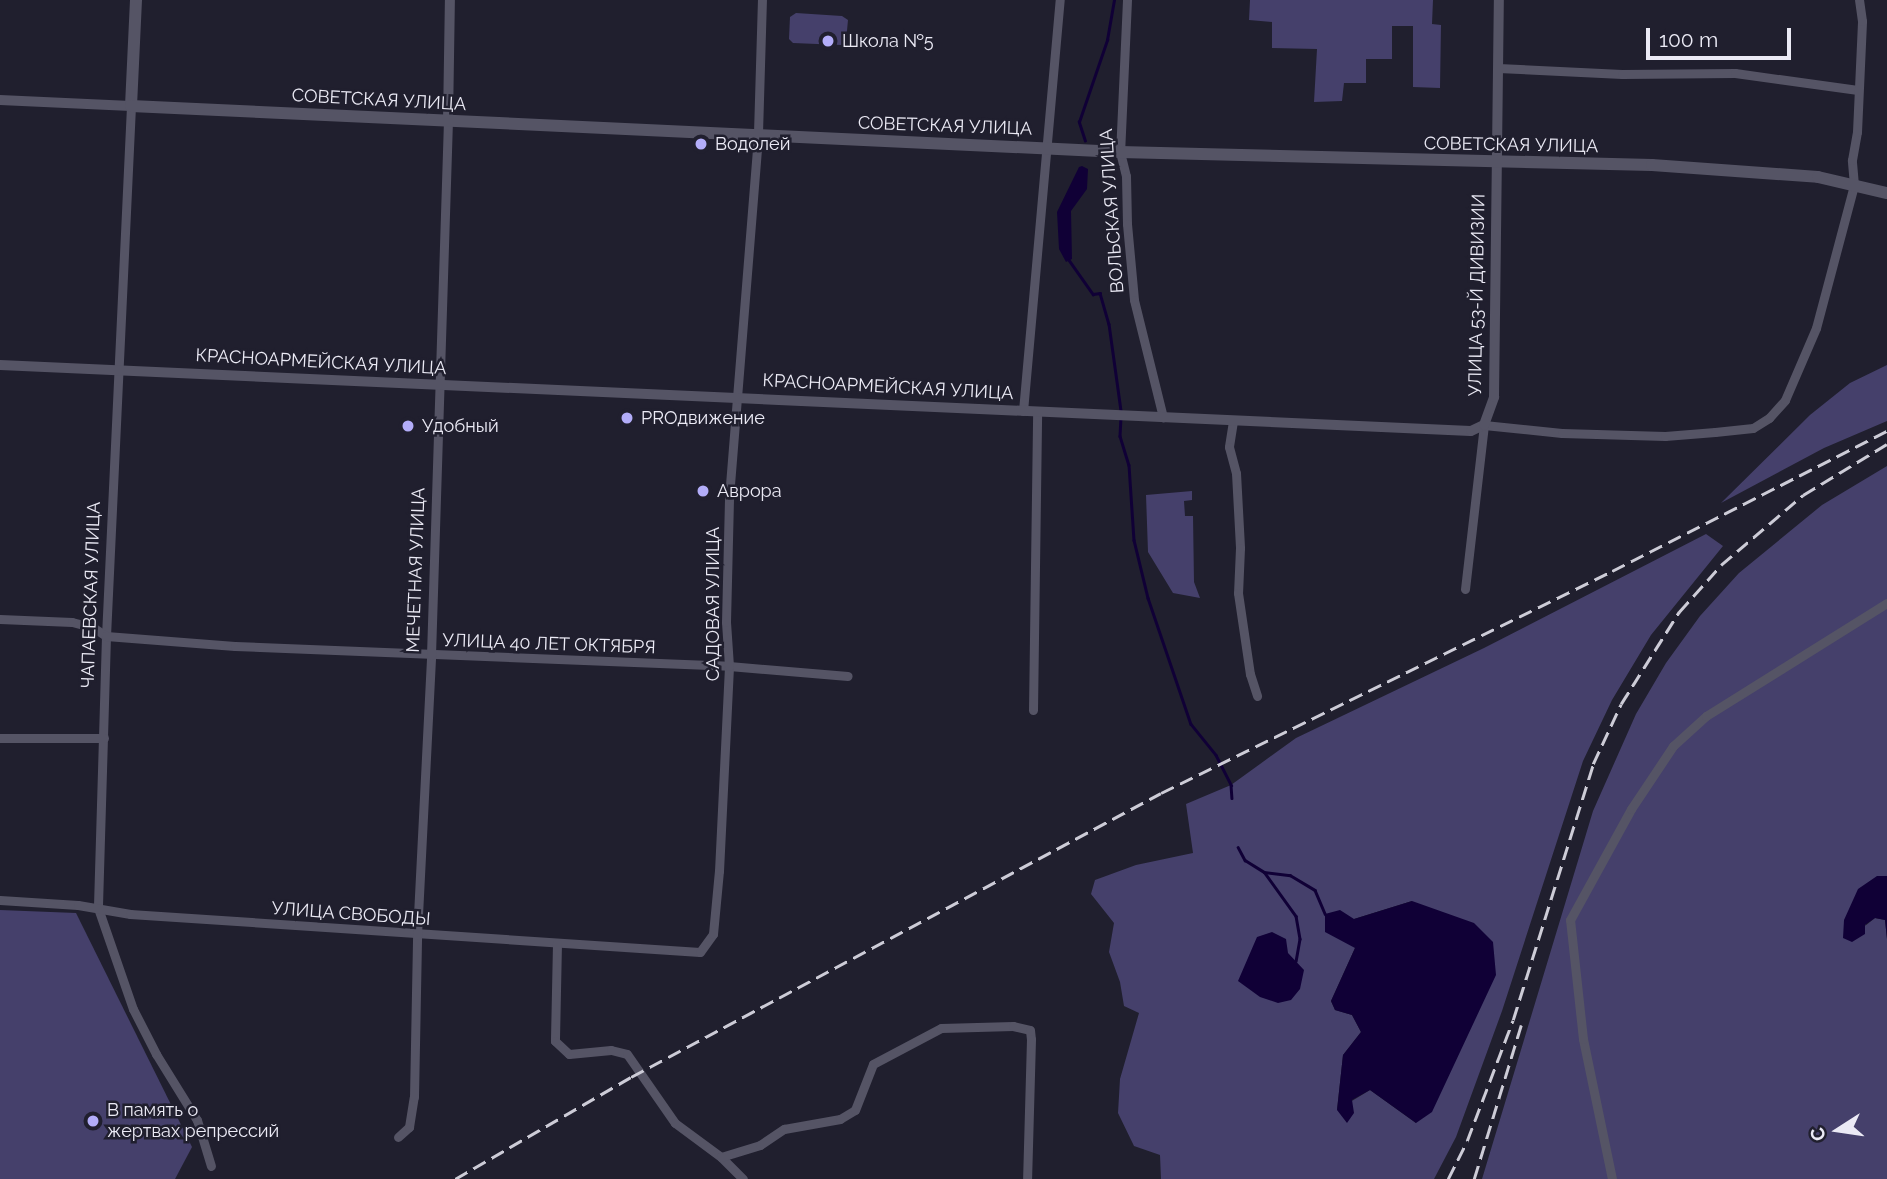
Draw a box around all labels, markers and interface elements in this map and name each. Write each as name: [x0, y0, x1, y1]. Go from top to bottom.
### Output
scale bar: [1649, 14, 1794, 58]
text: 100 m: [1659, 27, 1718, 52]
place label: Школа №5: [842, 30, 934, 52]
marker: Школа №5: [820, 33, 836, 49]
street label: СОВЕТСКАЯ УЛИЦА: [291, 85, 467, 115]
street label: СОВЕТСКАЯ УЛИЦА: [857, 112, 1033, 140]
street label: ВОЛЬСКАЯ УЛИЦА: [1095, 128, 1129, 294]
place label: Водолей: [715, 133, 790, 155]
street label: СОВЕТСКАЯ УЛИЦА: [1424, 133, 1598, 157]
marker: Водолей: [693, 136, 709, 152]
street label: УЛИЦА 53-Й ДИВИЗИИ: [1464, 193, 1490, 397]
street label: КРАСНОАРМЕЙСКАЯ УЛИЦА: [195, 345, 447, 379]
street label: КРАСНОАРМЕЙСКАЯ УЛИЦА: [762, 370, 1014, 404]
place label: PROдвижение: [641, 407, 765, 429]
marker: PROдвижение: [619, 410, 635, 426]
place label: Удобный: [422, 415, 499, 437]
marker: Удобный: [400, 418, 416, 434]
place label: Аврора: [717, 480, 782, 502]
marker: Аврора: [695, 483, 711, 499]
street label: МЕЧЕТНАЯ УЛИЦА: [402, 487, 430, 653]
street label: ЧАПАЕВСКАЯ УЛИЦА: [77, 501, 105, 689]
street label: САДОВАЯ УЛИЦА: [702, 527, 724, 681]
street label: УЛИЦА 40 ЛЕТ ОКТЯБРЯ: [441, 629, 657, 659]
street label: УЛИЦА СВОБОДЫ: [271, 898, 431, 930]
north arrow: [1803, 1095, 1873, 1165]
place label: В память о жертвах репрессий: [107, 1100, 279, 1142]
marker: В память о жертвах репрессий: [85, 1113, 101, 1129]
text: С: [1805, 1126, 1830, 1143]

